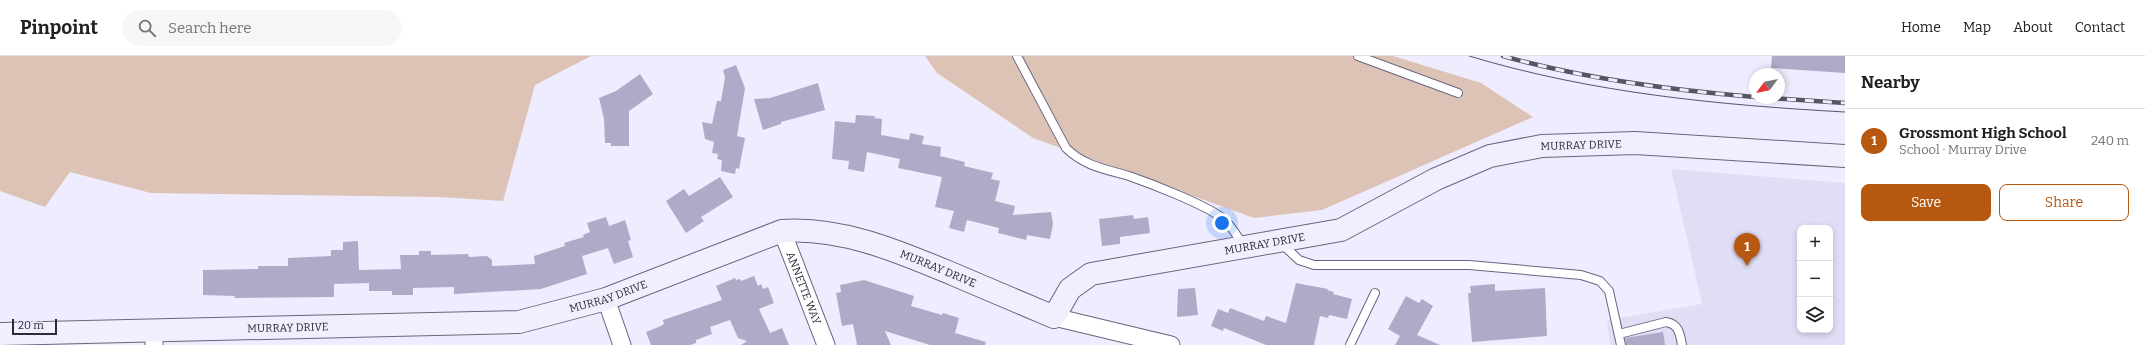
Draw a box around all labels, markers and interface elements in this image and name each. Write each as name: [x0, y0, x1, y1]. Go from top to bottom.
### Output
search box: [122, 10, 402, 46]
text: Pinpoint: [20, 16, 98, 39]
icon: search: [136, 17, 158, 39]
text: Search here: [168, 19, 251, 37]
text: Home: [1901, 19, 1941, 36]
text: Map: [1963, 19, 1991, 36]
text: About: [2013, 19, 2053, 36]
text: Contact: [2075, 19, 2125, 36]
north arrow: [1749, 68, 1785, 104]
text: Nearby: [1861, 72, 1920, 93]
text: Grossmont High School: [1899, 124, 2067, 142]
text: 1: [1871, 133, 1877, 148]
text: 240 m: [2091, 133, 2129, 148]
street label: MURRAY DRIVE: [1540, 137, 1622, 153]
text: School · Murray Drive: [1899, 142, 2027, 157]
button: Save: [1861, 184, 1991, 221]
button: Share: [1999, 184, 2129, 221]
your location: [1212, 213, 1232, 233]
map controls: [1797, 225, 1833, 333]
button: +: [1797, 225, 1833, 261]
street label: MURRAY DRIVE: [1224, 230, 1306, 257]
pin: 1: [1734, 233, 1760, 266]
street label: MURRAY DRIVE: [898, 247, 979, 290]
street label: ANNETTE WAY: [784, 250, 824, 327]
button: −: [1797, 261, 1833, 297]
street label: MURRAY DRIVE: [568, 277, 649, 315]
button: layers: [1797, 297, 1833, 333]
scale bar: [12, 317, 57, 336]
text: 20 m: [18, 319, 44, 332]
street label: MURRAY DRIVE: [247, 320, 329, 335]

